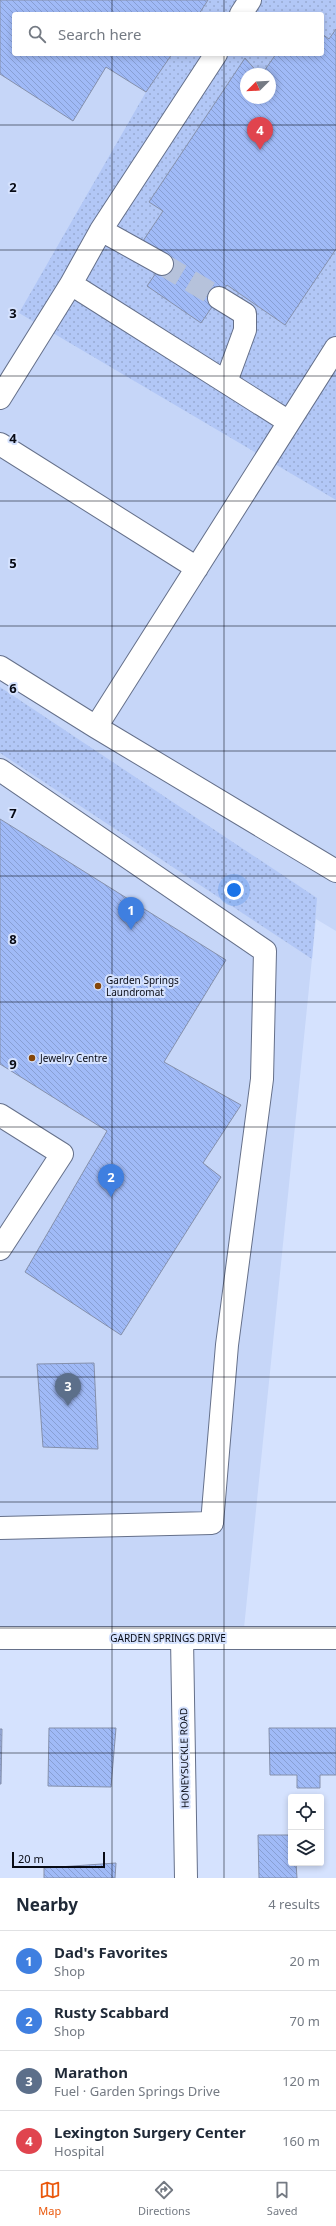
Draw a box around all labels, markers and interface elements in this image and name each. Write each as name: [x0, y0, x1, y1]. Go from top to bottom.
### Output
search box: [12, 12, 324, 56]
icon: search: [26, 23, 48, 45]
text: Search here: [58, 24, 141, 44]
north arrow: [240, 68, 276, 104]
pin: 4: [247, 117, 273, 150]
text: 2: [9, 178, 17, 196]
text: 3: [9, 304, 17, 322]
text: 4: [9, 429, 17, 447]
text: 5: [9, 554, 17, 572]
text: 6: [9, 679, 17, 697]
text: 7: [9, 804, 17, 822]
your location: [224, 880, 244, 900]
pin: 1: [118, 897, 144, 930]
text: 8: [9, 930, 17, 948]
place label: Garden Springs Laundromat: [106, 973, 179, 999]
marker: Garden Springs Laundromat: [93, 981, 103, 991]
place label: Jewelry Centre: [39, 1051, 108, 1065]
marker: Jewelry Centre: [27, 1053, 37, 1063]
text: 9: [9, 1055, 17, 1073]
pin: 2: [98, 1164, 124, 1197]
pin: 3: [55, 1373, 81, 1406]
street label: GARDEN SPRINGS DRIVE: [110, 1631, 226, 1645]
street label: HONEYSUCKLE ROAD: [176, 1708, 192, 1808]
map controls: [288, 1794, 324, 1866]
button: locate: [288, 1794, 324, 1830]
button: layers: [288, 1830, 324, 1866]
scale bar: [12, 1850, 105, 1869]
text: 20 m: [18, 1851, 44, 1866]
text: Nearby: [16, 1893, 78, 1916]
text: 4 results: [268, 1895, 320, 1913]
text: Dad's Favorites: [54, 1942, 168, 1962]
text: 1: [25, 1952, 33, 1970]
text: 20 m: [290, 1952, 320, 1970]
text: Shop: [54, 1962, 85, 1980]
text: Rusty Scabbard: [54, 2002, 169, 2022]
text: 2: [25, 2012, 33, 2030]
text: 70 m: [290, 2012, 320, 2030]
text: Shop: [54, 2022, 85, 2040]
text: Marathon: [54, 2062, 128, 2082]
text: 3: [25, 2072, 33, 2090]
text: 120 m: [282, 2072, 320, 2090]
text: Fuel · Garden Springs Drive: [54, 2082, 220, 2100]
text: Lexington Surgery Center: [54, 2122, 246, 2142]
text: 4: [25, 2132, 33, 2150]
text: 160 m: [282, 2132, 320, 2150]
text: Hospital: [54, 2142, 104, 2160]
tab: Map: [38, 2179, 61, 2218]
tab: Directions: [138, 2179, 190, 2218]
tab: Saved: [267, 2179, 298, 2218]

